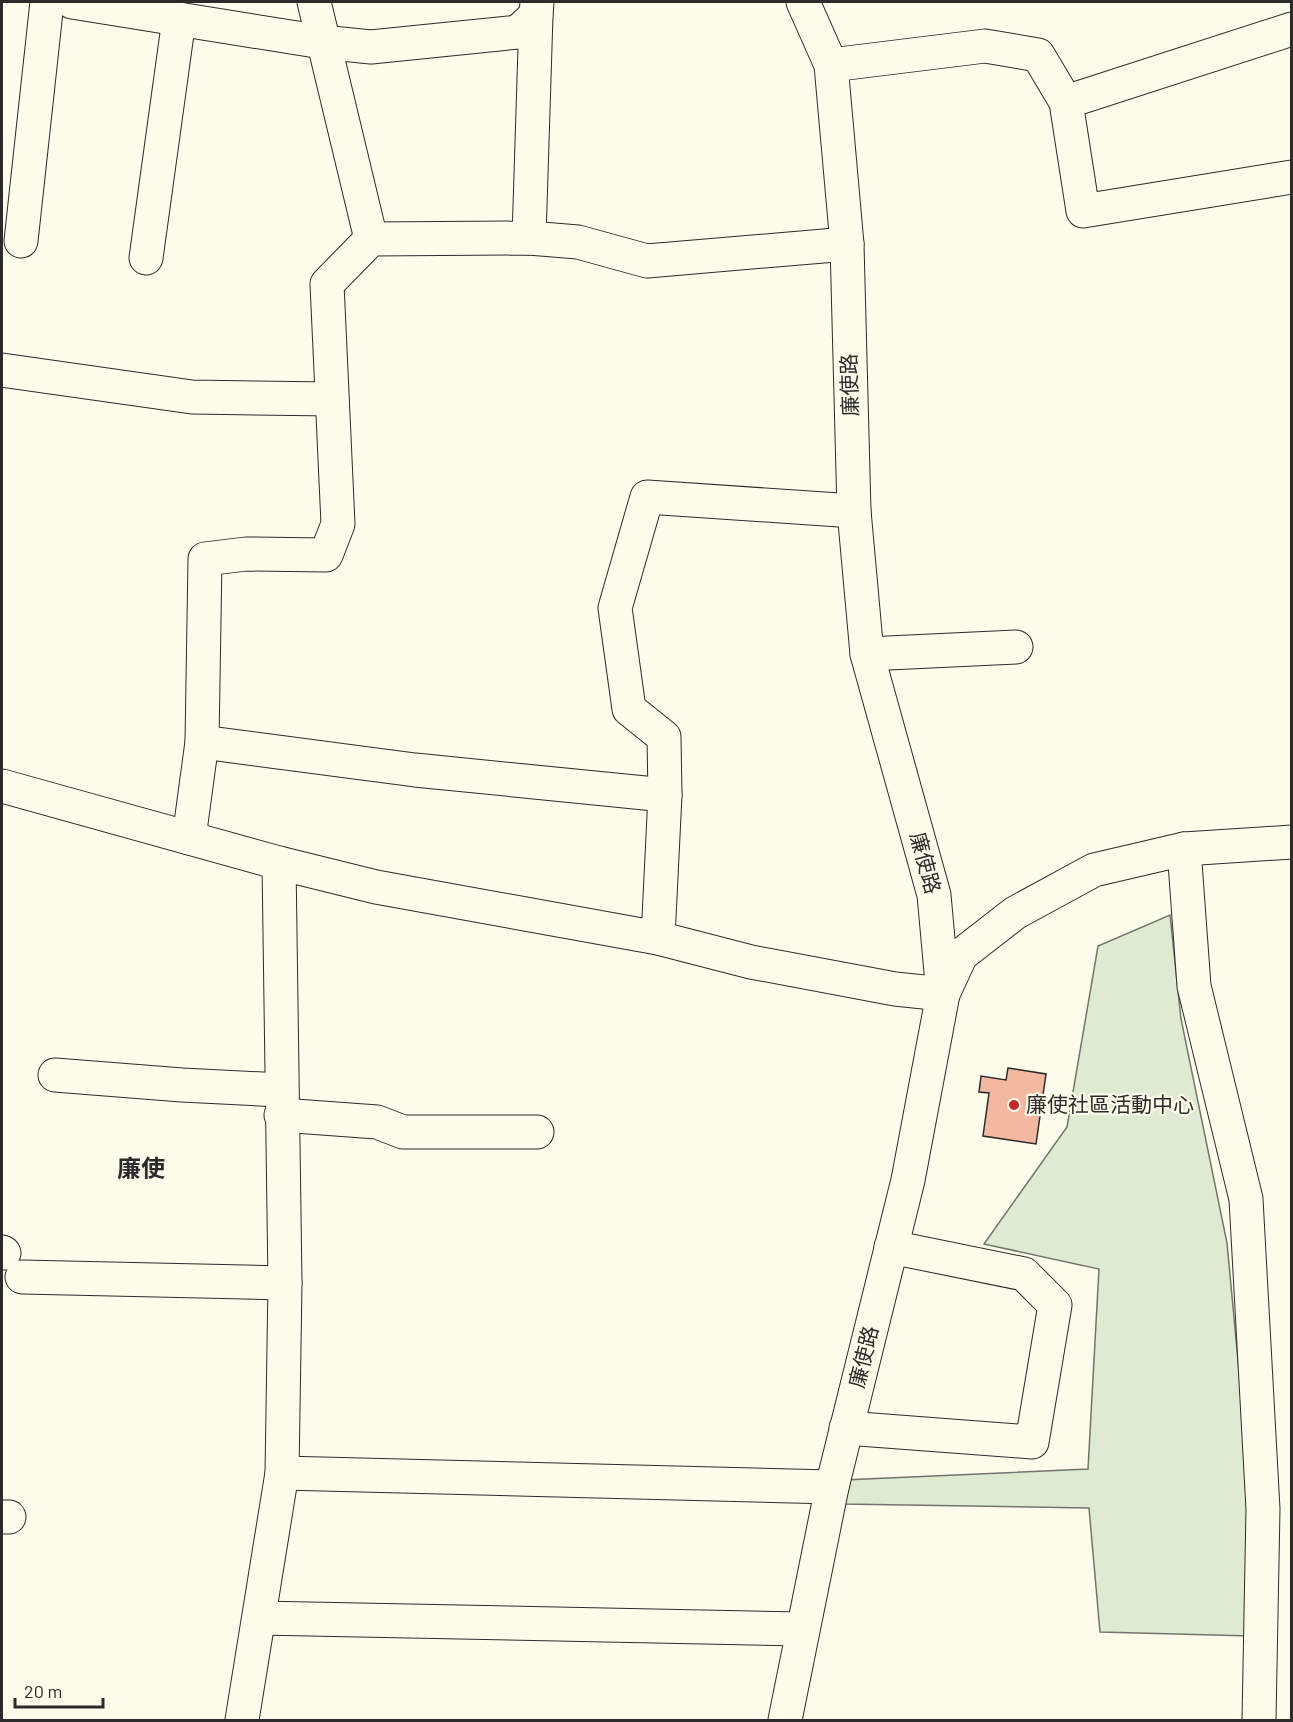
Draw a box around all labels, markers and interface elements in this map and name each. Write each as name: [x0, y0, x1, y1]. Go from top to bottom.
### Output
street label: 廉使路: [835, 353, 862, 417]
street label: 廉使路: [906, 829, 947, 896]
place label: 廉使社區活動中心: [1026, 1091, 1194, 1116]
marker: 廉使社區活動中心: [1007, 1098, 1021, 1112]
district label: 廉使: [117, 1153, 165, 1182]
street label: 廉使路: [843, 1323, 882, 1390]
scale bar: [15, 1671, 104, 1709]
text: 20 m: [24, 1680, 62, 1702]

